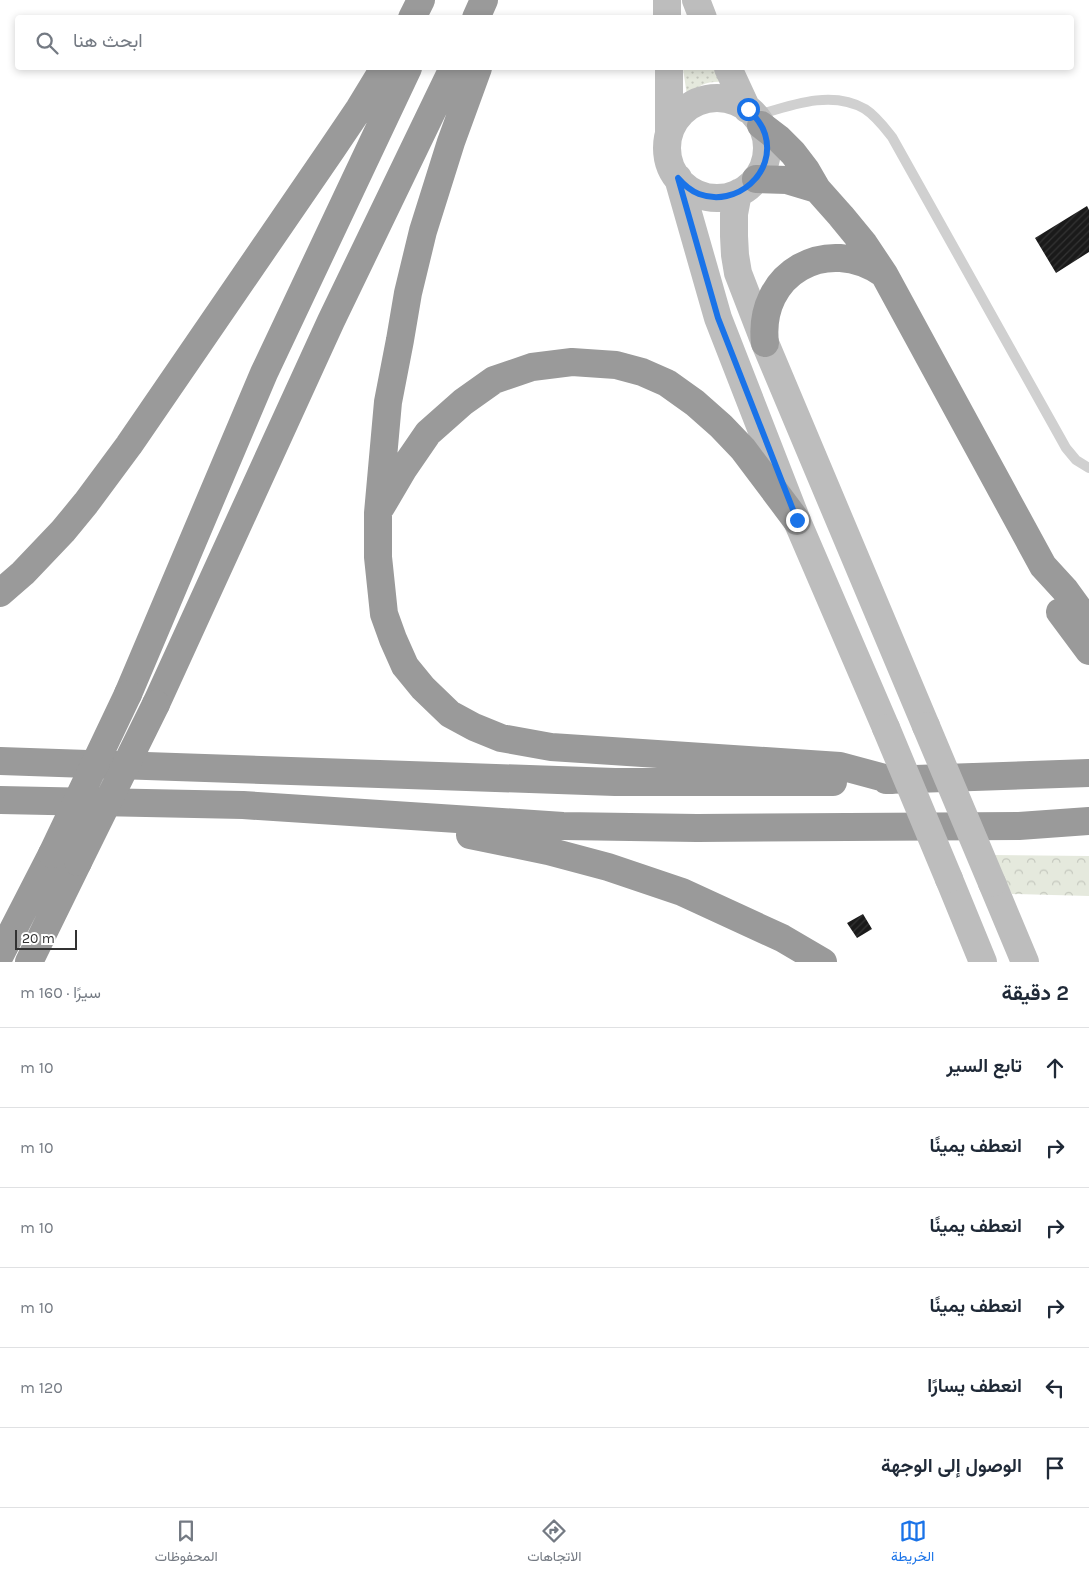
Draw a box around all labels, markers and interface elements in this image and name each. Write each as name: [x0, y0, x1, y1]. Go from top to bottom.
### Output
search box: [15, 15, 1074, 70]
icon: search: [33, 29, 61, 57]
text: ابحث هنا: [73, 30, 143, 52]
route start: [737, 98, 760, 121]
route end: [786, 509, 809, 532]
scale bar: [15, 927, 78, 950]
text: 20 m: [22, 930, 55, 947]
text: 2 دقيقة: [1001, 981, 1069, 1005]
text: سيرًا · 160 m: [20, 983, 101, 1002]
icon: ahead: [1041, 1054, 1069, 1082]
text: تابع السير: [946, 1055, 1022, 1077]
text: 10 m: [20, 1058, 54, 1077]
icon: right: [1041, 1134, 1069, 1162]
text: انعطف يمينًا: [930, 1135, 1022, 1157]
text: 10 m: [20, 1138, 54, 1157]
icon: right: [1041, 1214, 1069, 1242]
text: انعطف يمينًا: [930, 1215, 1022, 1237]
text: 10 m: [20, 1218, 54, 1237]
icon: right: [1041, 1294, 1069, 1322]
text: انعطف يمينًا: [930, 1295, 1022, 1317]
text: 10 m: [20, 1298, 54, 1317]
icon: left: [1041, 1374, 1069, 1402]
text: انعطف يسارًا: [927, 1375, 1022, 1397]
text: 120 m: [20, 1378, 63, 1397]
icon: arrive: [1041, 1454, 1069, 1482]
text: الوصول إلى الوجهة: [881, 1455, 1022, 1477]
tab: المحفوظات: [155, 1517, 218, 1569]
tab: الاتجاهات: [527, 1517, 582, 1569]
tab: الخريطة: [891, 1517, 934, 1569]

